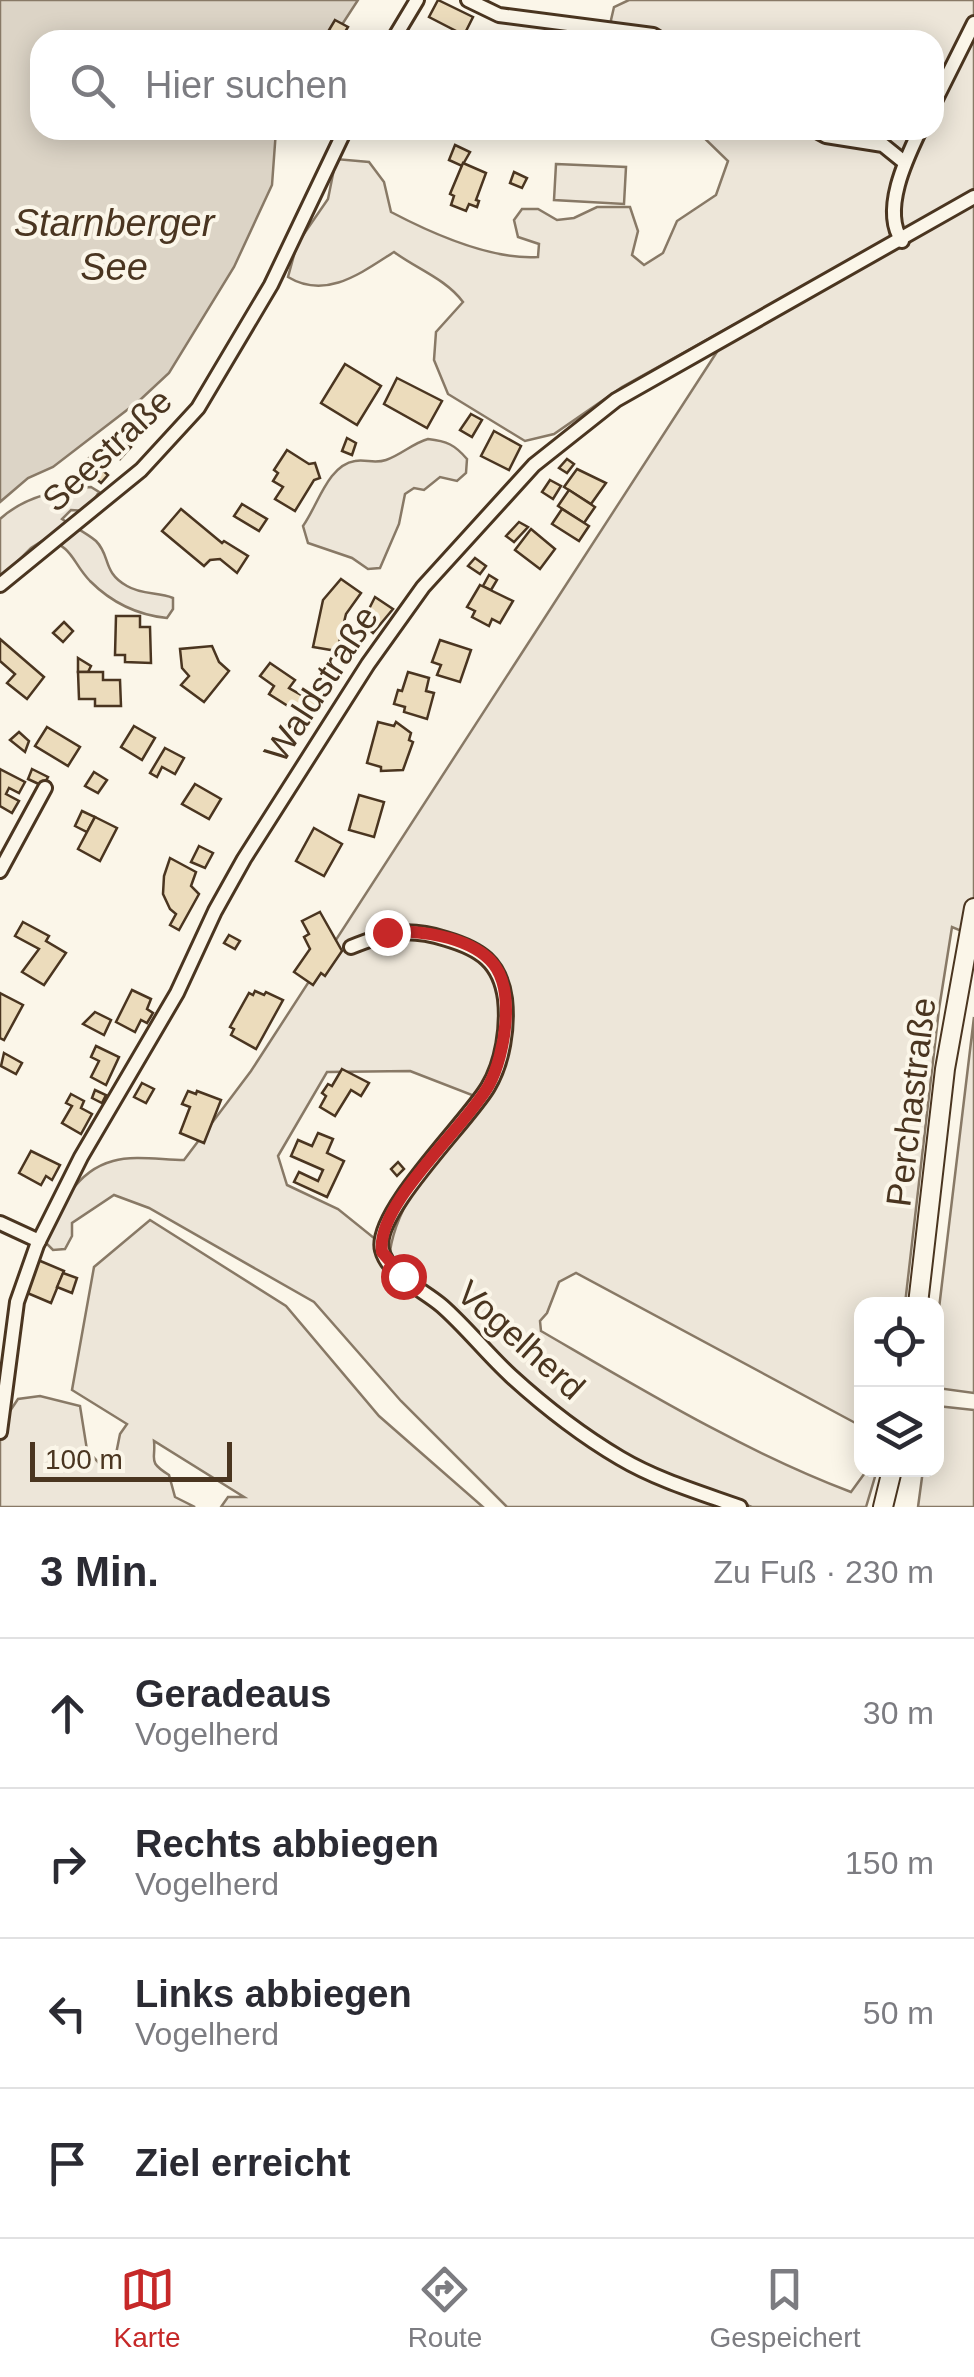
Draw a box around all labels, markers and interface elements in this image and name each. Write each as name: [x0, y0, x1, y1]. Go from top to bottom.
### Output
search box: [30, 30, 944, 140]
icon: search: [65, 58, 120, 113]
text: Hier suchen: [145, 64, 348, 106]
water label: Starnberger See: [14, 202, 216, 288]
street label: Seestraße: [34, 380, 179, 519]
street label: Waldstraße: [256, 599, 385, 769]
route end: [365, 910, 411, 956]
street label: Perchastraße: [878, 995, 943, 1209]
route start: [381, 1254, 427, 1300]
street label: Vogelherd: [450, 1272, 593, 1407]
map controls: [854, 1297, 944, 1477]
button: locate: [854, 1297, 944, 1387]
button: layers: [854, 1387, 944, 1477]
scale bar: [30, 1437, 232, 1482]
text: 100 m: [45, 1444, 123, 1475]
text: 3 Min.: [40, 1548, 159, 1595]
text: Zu Fuß · 230 m: [714, 1554, 934, 1590]
text: Geradeaus: [135, 1673, 331, 1715]
icon: ahead: [40, 1686, 95, 1741]
text: 30 m: [863, 1695, 934, 1731]
text: Vogelherd: [135, 1716, 279, 1752]
text: Rechts abbiegen: [135, 1823, 439, 1865]
icon: right: [40, 1836, 95, 1891]
text: 150 m: [845, 1845, 934, 1881]
text: Vogelherd: [135, 1866, 279, 1902]
text: Links abbiegen: [135, 1973, 412, 2015]
icon: left: [40, 1986, 95, 2041]
text: 50 m: [863, 1995, 934, 2031]
text: Vogelherd: [135, 2016, 279, 2052]
icon: arrive: [40, 2136, 95, 2191]
text: Ziel erreicht: [135, 2142, 350, 2184]
tab: Karte: [114, 2262, 181, 2354]
tab: Route: [408, 2262, 482, 2354]
tab: Gespeichert: [709, 2262, 860, 2354]

